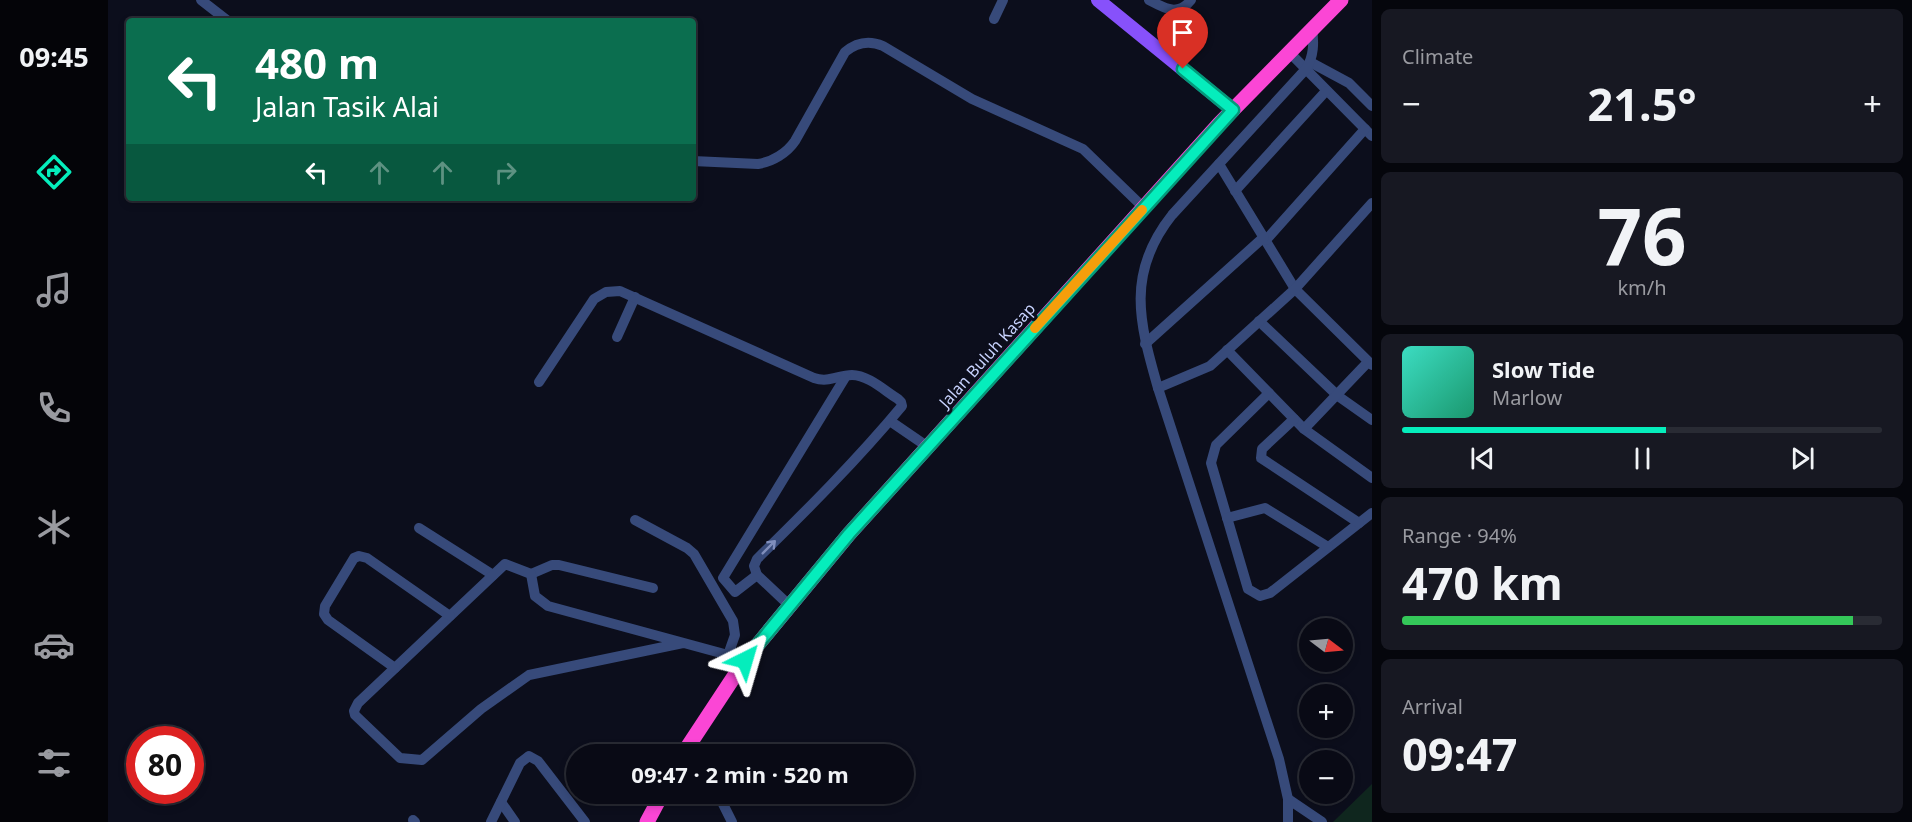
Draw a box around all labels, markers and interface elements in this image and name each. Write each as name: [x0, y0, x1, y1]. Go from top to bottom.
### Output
pin: [1157, 7, 1208, 69]
icon: arrive: [1166, 16, 1199, 49]
text: 480 m: [255, 34, 379, 91]
text: 09:45: [19, 38, 89, 75]
icon: left: [156, 42, 234, 120]
text: Climate: [1402, 43, 1473, 70]
text: 21.5°: [1588, 73, 1696, 134]
text: −: [1402, 81, 1421, 126]
text: +: [1863, 81, 1882, 126]
text: Jalan Tasik Alai: [255, 88, 439, 125]
icon: directions: [33, 151, 75, 193]
icon: left: [300, 156, 333, 189]
icon: ahead: [363, 156, 396, 189]
icon: ahead: [426, 156, 459, 189]
icon: right: [489, 156, 522, 189]
text: 76: [1597, 182, 1687, 288]
icon: music: [33, 269, 75, 311]
text: km/h: [1617, 274, 1667, 301]
street label: Jalan Buluh Kasap: [933, 298, 1040, 414]
text: Slow Tide: [1492, 354, 1595, 384]
text: Marlow: [1492, 384, 1562, 411]
icon: phone: [33, 387, 75, 429]
icon: previous: [1466, 442, 1499, 475]
icon: pause: [1626, 442, 1659, 475]
icon: next: [1786, 442, 1819, 475]
icon: climate: [33, 506, 75, 548]
text: Range · 94%: [1402, 522, 1517, 549]
one-way arrow: [762, 540, 777, 555]
text: 470 km: [1402, 552, 1563, 613]
north arrow: [1299, 618, 1353, 672]
map controls: [1299, 618, 1353, 804]
icon: car: [33, 624, 75, 666]
position arrow: [713, 628, 777, 692]
button: +: [1299, 684, 1353, 738]
text: Arrival: [1402, 693, 1463, 720]
text: 09:47: [1402, 723, 1518, 784]
speed limit sign: 80: [126, 726, 204, 804]
icon: filters: [33, 742, 75, 784]
button: −: [1299, 750, 1353, 804]
text: 09:47 · 2 min · 520 m: [631, 759, 849, 789]

